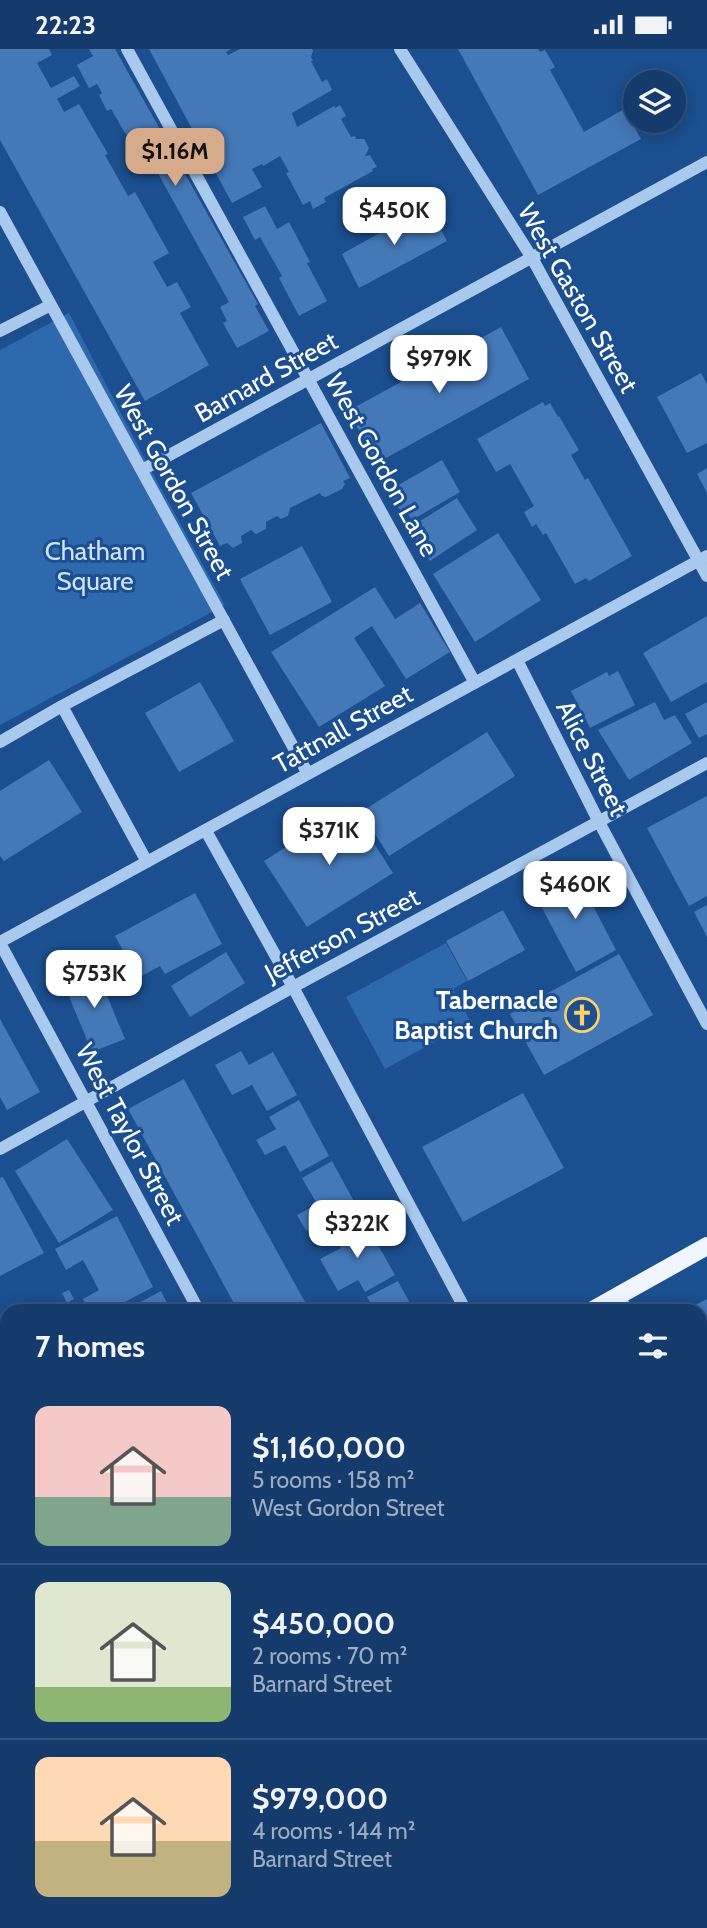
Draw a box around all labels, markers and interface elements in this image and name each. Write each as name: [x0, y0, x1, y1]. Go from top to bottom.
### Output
text: 22:23: [35, 9, 96, 41]
map controls: [623, 70, 686, 133]
button: layers: [623, 70, 686, 133]
pin: $1.16M: [118, 129, 232, 188]
text: $1.16M: [141, 137, 209, 165]
pin: $450K: [345, 187, 443, 247]
text: $450K: [359, 196, 429, 224]
street label: West Gaston Street: [511, 198, 645, 398]
street label: Barnard Street: [189, 325, 343, 429]
pin: $979K: [390, 335, 488, 395]
text: $979K: [406, 344, 472, 372]
street label: West Gordon Lane: [318, 368, 446, 562]
street label: West Gordon Street: [107, 379, 241, 585]
park label: Chatham Square: [45, 535, 145, 597]
street label: Tattnall Street: [268, 678, 418, 780]
street label: Alice Street: [549, 695, 635, 821]
pin: $371K: [280, 807, 378, 867]
text: $371K: [299, 816, 359, 844]
pin: $460K: [526, 861, 624, 921]
text: $460K: [539, 870, 611, 898]
street label: Jefferson Street: [258, 881, 425, 990]
pin: $753K: [45, 951, 143, 1010]
text: $753K: [62, 959, 126, 987]
place label: Tabernacle Baptist Church: [394, 984, 558, 1046]
church icon: Tabernacle Baptist Church: [563, 996, 601, 1034]
street label: West Taylor Street: [69, 1038, 191, 1230]
pin: $322K: [308, 1201, 406, 1260]
text: $322K: [325, 1209, 389, 1237]
icon: filters: [634, 1327, 672, 1365]
text: 7 homes: [35, 1328, 145, 1365]
text: $1,160,000: [252, 1429, 406, 1466]
icon: home: [91, 1434, 175, 1518]
text: 5 rooms · 158 m²: [252, 1466, 414, 1494]
text: West Gordon Street: [252, 1494, 445, 1522]
text: $450,000: [252, 1605, 395, 1642]
icon: home: [91, 1610, 175, 1694]
text: 2 rooms · 70 m²: [252, 1642, 407, 1670]
text: Barnard Street: [252, 1670, 392, 1698]
text: $979,000: [252, 1780, 388, 1817]
icon: home: [91, 1785, 175, 1869]
text: 4 rooms · 144 m²: [252, 1817, 415, 1845]
text: Barnard Street: [252, 1845, 392, 1873]

